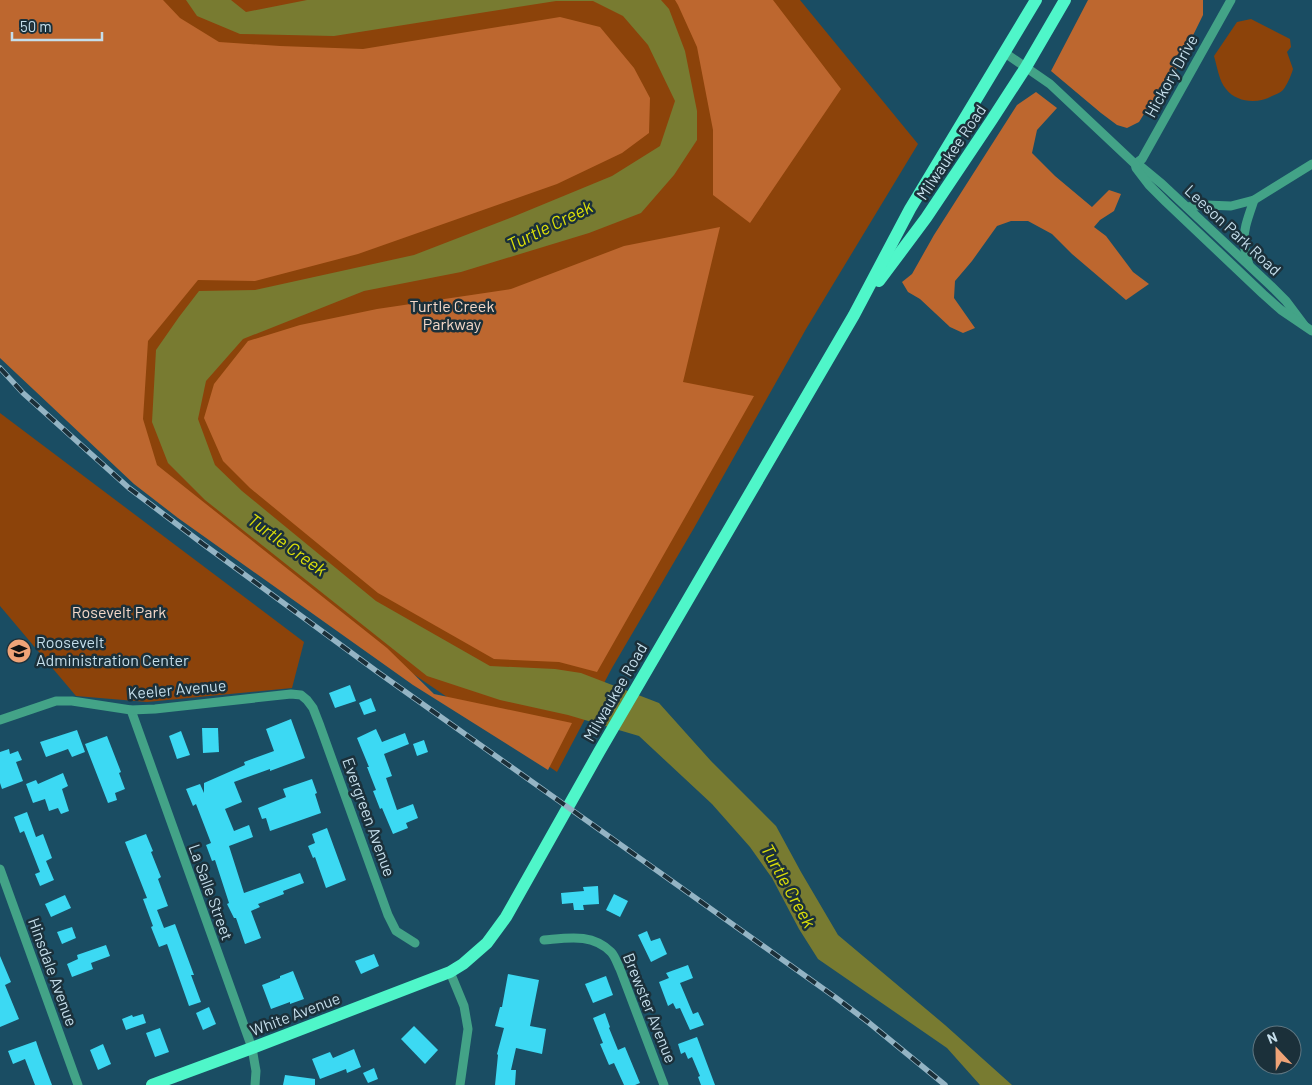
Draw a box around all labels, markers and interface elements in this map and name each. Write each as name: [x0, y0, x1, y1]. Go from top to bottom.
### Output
scale bar: [12, 10, 102, 42]
text: 50 m: [20, 17, 52, 35]
street label: Hickory Drive: [1140, 31, 1201, 121]
street label: Milwaukee Road: [912, 101, 989, 203]
street label: Leeson Park Road: [1181, 180, 1285, 279]
water label: Turtle Creek: [503, 195, 596, 255]
park label: Turtle Creek Parkway: [410, 296, 494, 333]
water label: Turtle Creek: [244, 508, 332, 580]
park label: Rosevelt Park: [72, 602, 166, 621]
place label: Roosevelt Administration Center: [36, 632, 189, 669]
school or university icon: Roosevelt Administration Center: [6, 638, 32, 664]
street label: Milwaukee Road: [579, 639, 650, 744]
street label: Keeler Avenue: [127, 675, 227, 702]
street label: Evergreen Avenue: [339, 755, 400, 879]
water label: Turtle Creek: [757, 840, 821, 932]
street label: La Salle Street: [185, 841, 238, 942]
street label: Hinsdale Avenue: [25, 915, 82, 1029]
street label: Brewster Avenue: [620, 950, 681, 1066]
street label: White Avenue: [247, 988, 343, 1039]
north arrow: [1252, 1025, 1302, 1075]
text: N: [1264, 1028, 1279, 1047]

